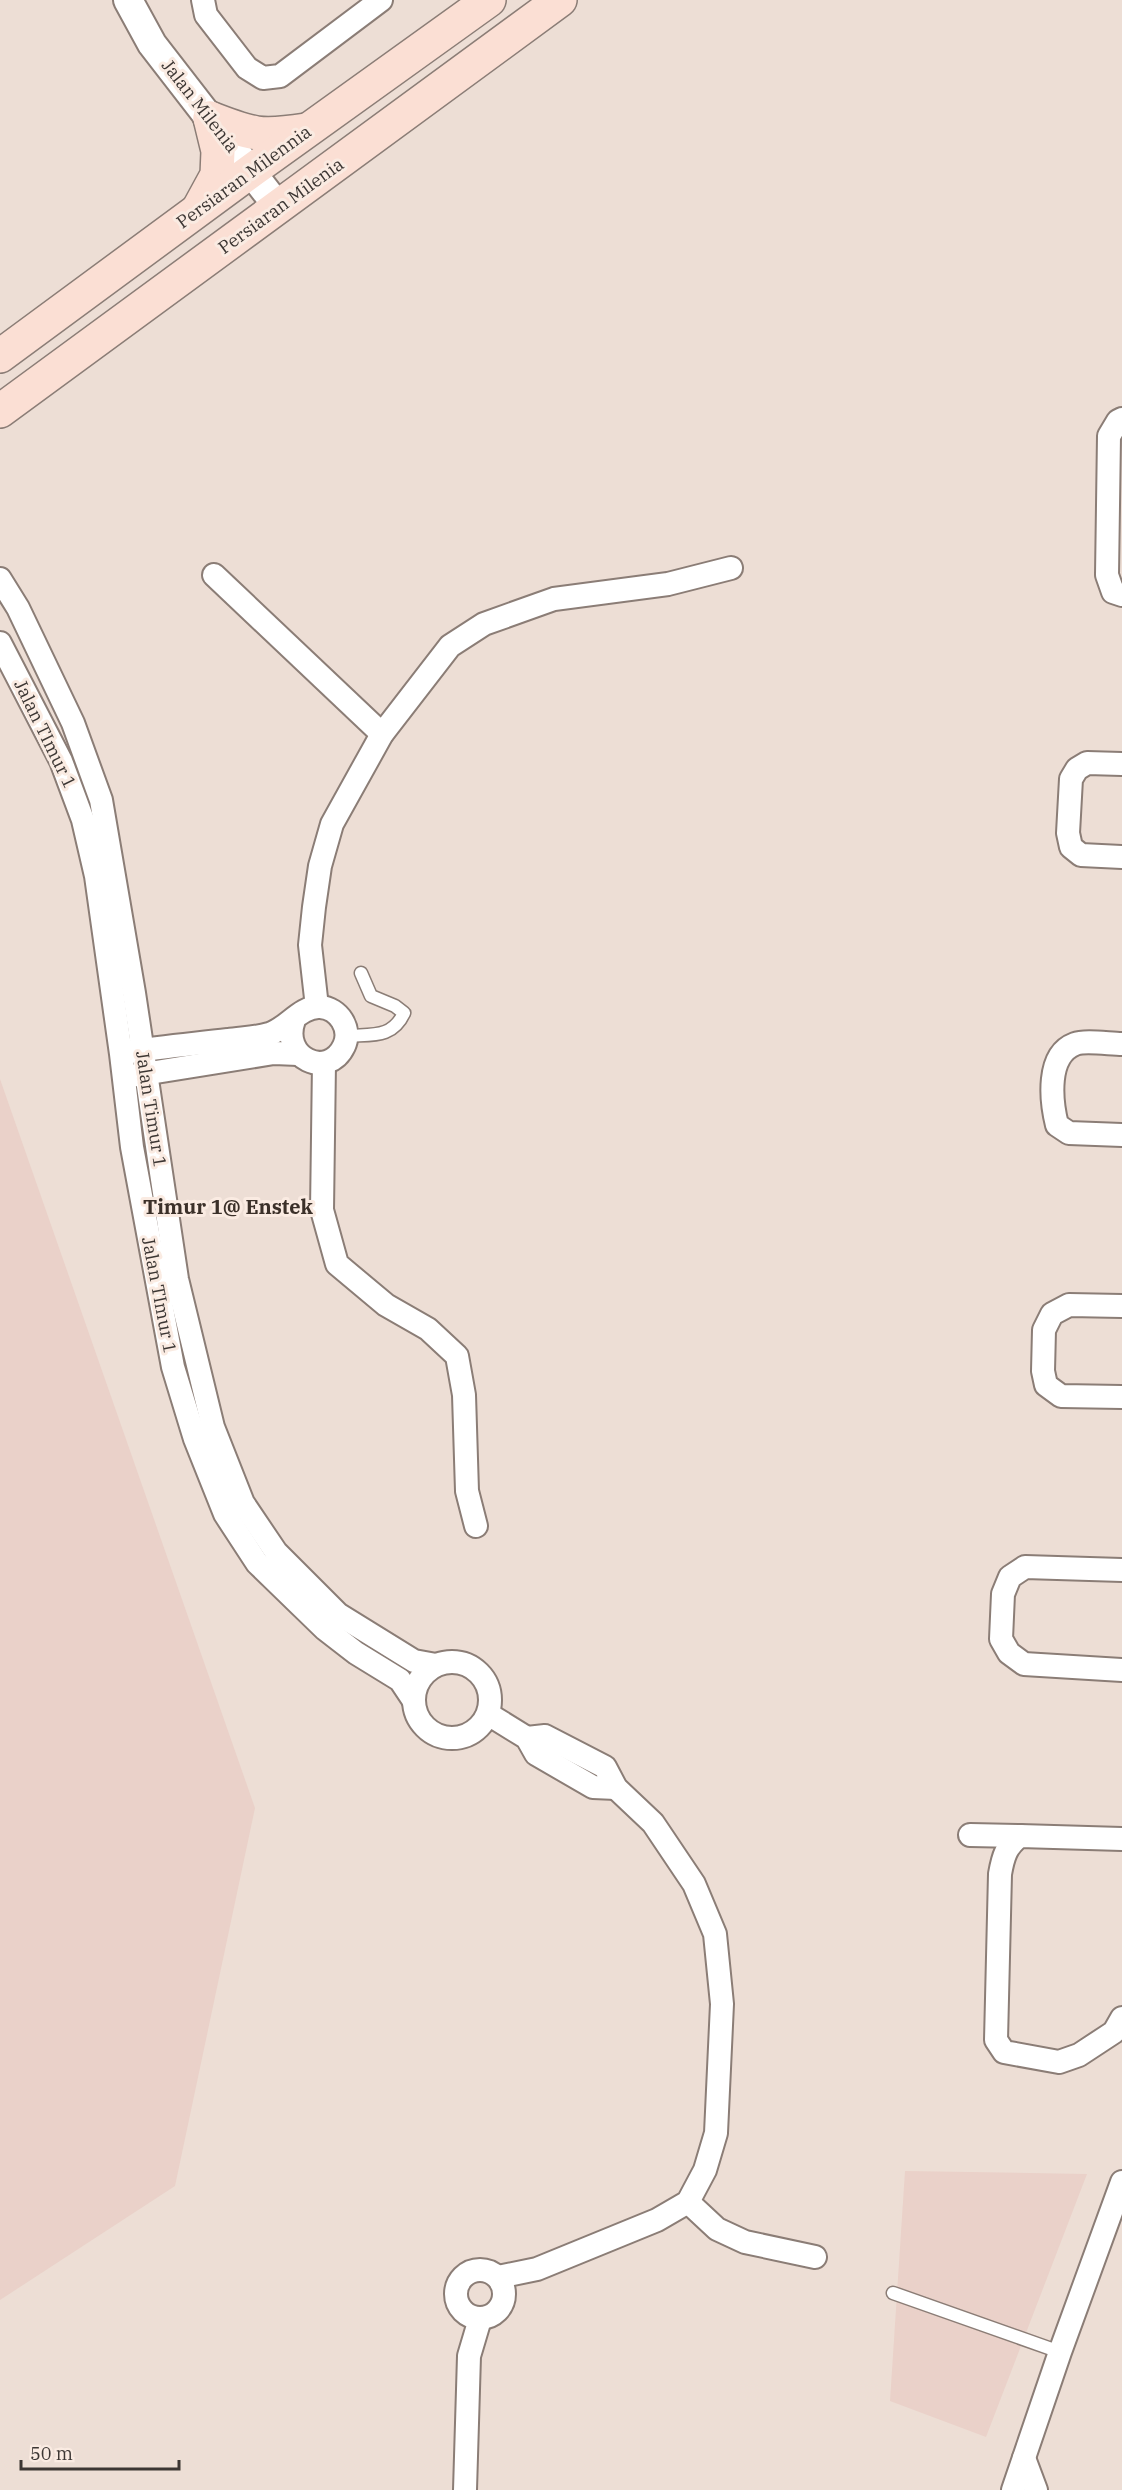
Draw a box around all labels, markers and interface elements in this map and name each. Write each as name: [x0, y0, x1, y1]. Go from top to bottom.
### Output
street label: Jalan Milenia: [157, 54, 244, 157]
street label: Persiaran Milennia: [172, 120, 316, 233]
street label: Persiaran Milenia: [213, 152, 348, 259]
street label: Jalan TImur 1: [9, 676, 82, 792]
street label: Jalan Timur 1: [131, 1049, 172, 1169]
district label: Timur 1@ Enstek: [143, 1193, 314, 1220]
street label: Jalan TImur 1: [137, 1235, 182, 1355]
scale bar: [21, 2433, 178, 2471]
text: 50 m: [30, 2442, 73, 2465]

